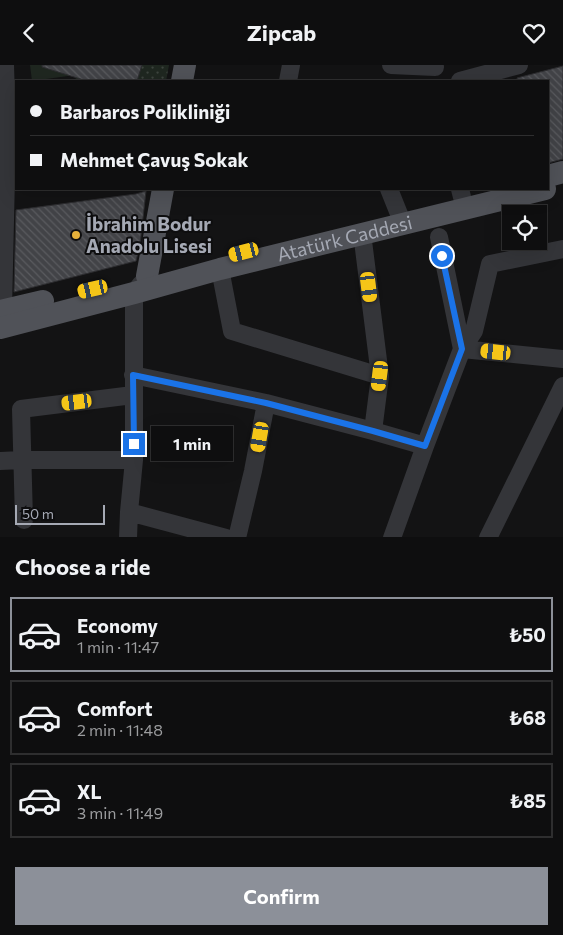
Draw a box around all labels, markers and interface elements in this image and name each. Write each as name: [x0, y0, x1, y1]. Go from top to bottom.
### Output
icon: back: [15, 19, 43, 47]
text: Zipcab: [247, 19, 316, 46]
icon: heart: [520, 19, 548, 47]
text: Barbaros Polikliniği: [60, 100, 230, 123]
text: Mehmet Çavuş Sokak: [60, 148, 248, 171]
map controls: [502, 205, 547, 250]
button: locate: [502, 205, 547, 250]
street label: Atatürk Caddesi: [274, 210, 414, 266]
place label: İbrahim Bodur Anadolu Lisesi: [86, 212, 212, 257]
marker: İbrahim Bodur Anadolu Lisesi: [70, 229, 82, 241]
car: [227, 241, 260, 263]
route start: [431, 245, 453, 267]
car: [359, 271, 378, 303]
car: [76, 278, 109, 300]
car: [480, 343, 511, 361]
car: [370, 360, 389, 392]
car: [61, 393, 92, 411]
car: [250, 421, 269, 453]
callout: 1 min: [152, 427, 234, 461]
route end: [123, 433, 145, 455]
text: 1 min: [173, 434, 211, 453]
scale bar: [15, 503, 105, 526]
text: 50 m: [22, 505, 54, 522]
text: Choose a ride: [15, 553, 150, 580]
icon: car: [17, 612, 62, 657]
text: Economy: [77, 614, 158, 637]
text: ₺50: [509, 623, 546, 646]
text: 1 min · 11:47: [77, 637, 159, 656]
icon: car: [17, 695, 62, 740]
text: Comfort: [77, 697, 153, 720]
text: ₺68: [509, 706, 546, 729]
text: 2 min · 11:48: [77, 720, 163, 739]
icon: car: [17, 778, 62, 823]
text: XL: [77, 780, 102, 803]
text: ₺85: [510, 789, 546, 812]
text: 3 min · 11:49: [77, 803, 163, 822]
button: Confirm: [15, 867, 548, 925]

